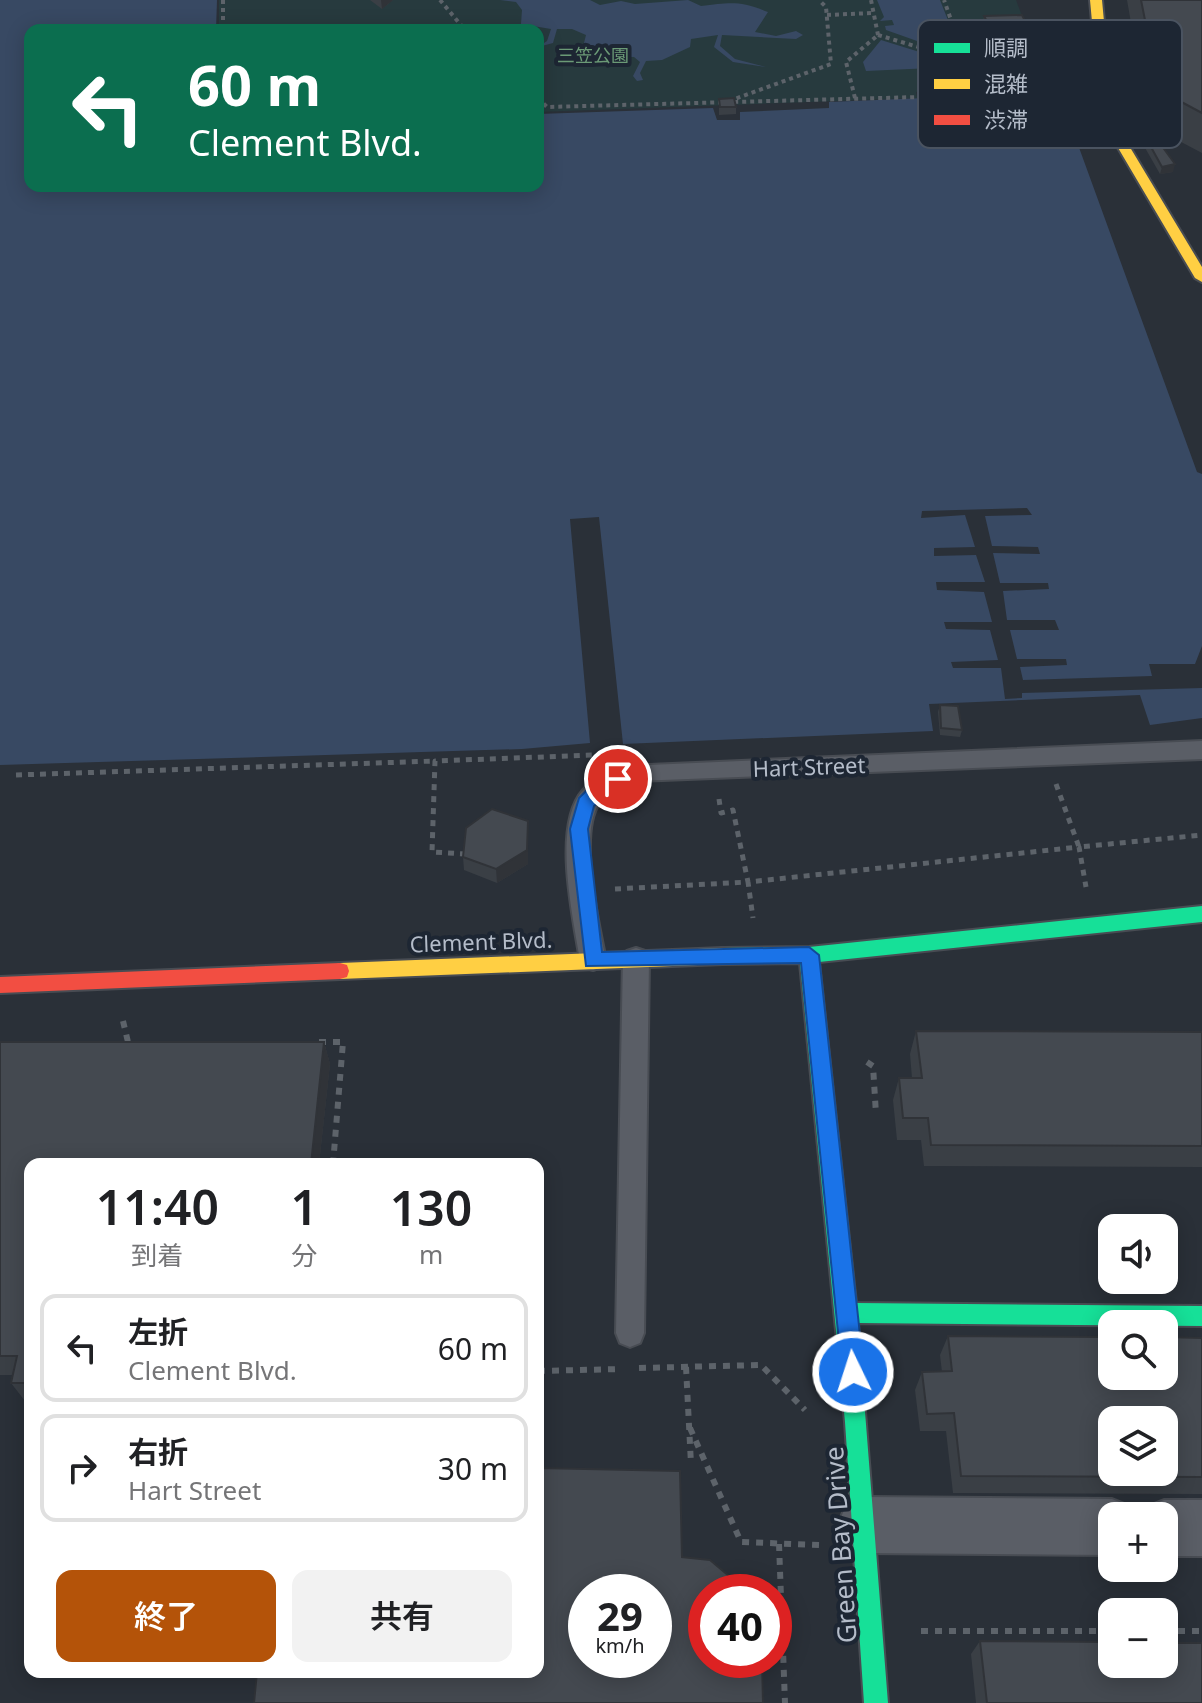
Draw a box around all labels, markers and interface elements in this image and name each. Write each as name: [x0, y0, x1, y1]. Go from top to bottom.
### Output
legend: [918, 20, 1182, 148]
text: 順調: [984, 32, 1028, 62]
park label: 三笠公園: [557, 43, 629, 67]
text: 60 m: [188, 46, 321, 122]
icon: left: [56, 56, 160, 160]
text: 混雑: [984, 68, 1028, 98]
text: 渋滞: [984, 104, 1028, 134]
text: Clement Blvd.: [188, 118, 422, 167]
pin: [584, 745, 652, 813]
street label: Hart Street: [752, 749, 866, 783]
icon: arrive: [596, 757, 640, 801]
street label: Clement Blvd.: [409, 924, 553, 958]
text: 11:40: [96, 1174, 219, 1239]
text: 1: [291, 1174, 318, 1239]
text: 130: [390, 1175, 472, 1240]
map controls: [1098, 1214, 1178, 1678]
button: sound: [1098, 1214, 1178, 1294]
text: m: [419, 1236, 443, 1272]
text: 到着: [131, 1237, 183, 1273]
text: 分: [291, 1237, 317, 1273]
button: search: [1098, 1310, 1178, 1390]
text: 左折: [128, 1311, 188, 1352]
icon: left: [60, 1326, 104, 1370]
text: 60 m: [438, 1328, 508, 1369]
position arrow: [811, 1330, 895, 1414]
text: Clement Blvd.: [128, 1352, 297, 1388]
button: layers: [1098, 1406, 1178, 1486]
text: 右折: [128, 1431, 188, 1472]
street label: Green Bay Drive: [815, 1445, 865, 1645]
icon: right: [60, 1446, 104, 1490]
text: 30 m: [438, 1448, 508, 1489]
text: Hart Street: [128, 1472, 261, 1508]
button: +: [1098, 1502, 1178, 1582]
button: 終了: [56, 1570, 276, 1662]
button: 共有: [292, 1570, 512, 1662]
speed limit sign: 40: [688, 1574, 792, 1678]
text: 29: [597, 1588, 643, 1643]
button: −: [1098, 1598, 1178, 1678]
text: km/h: [595, 1632, 645, 1659]

